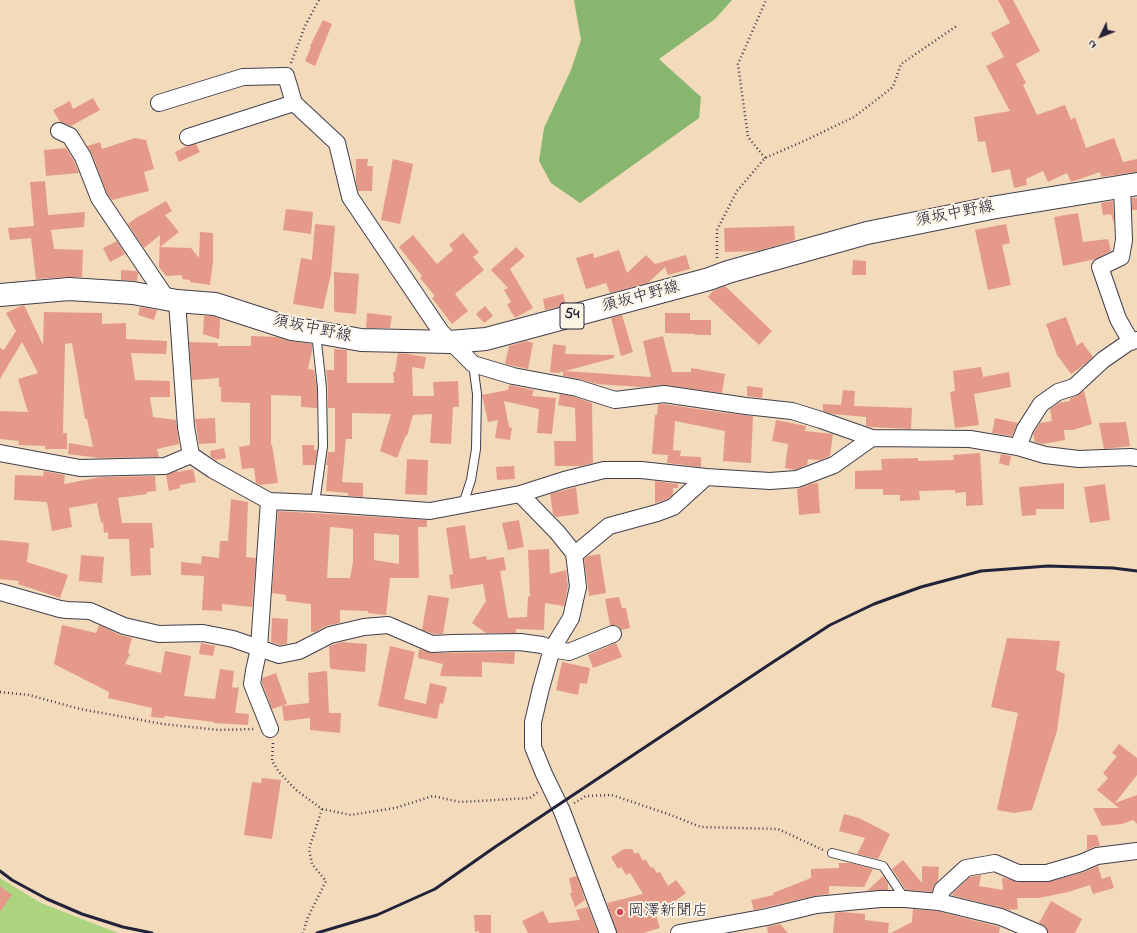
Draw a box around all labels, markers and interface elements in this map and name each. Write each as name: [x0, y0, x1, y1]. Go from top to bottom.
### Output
north arrow: [1081, 16, 1121, 56]
text: N: [1084, 36, 1101, 52]
street label: 須坂中野線: [914, 198, 996, 232]
street label: 須坂中野線: [600, 278, 682, 318]
road number: 54: [560, 303, 584, 329]
street label: 須坂中野線: [271, 312, 353, 348]
place label: 岡澤新聞店: [628, 902, 708, 922]
marker: 岡澤新聞店: [615, 907, 625, 917]

